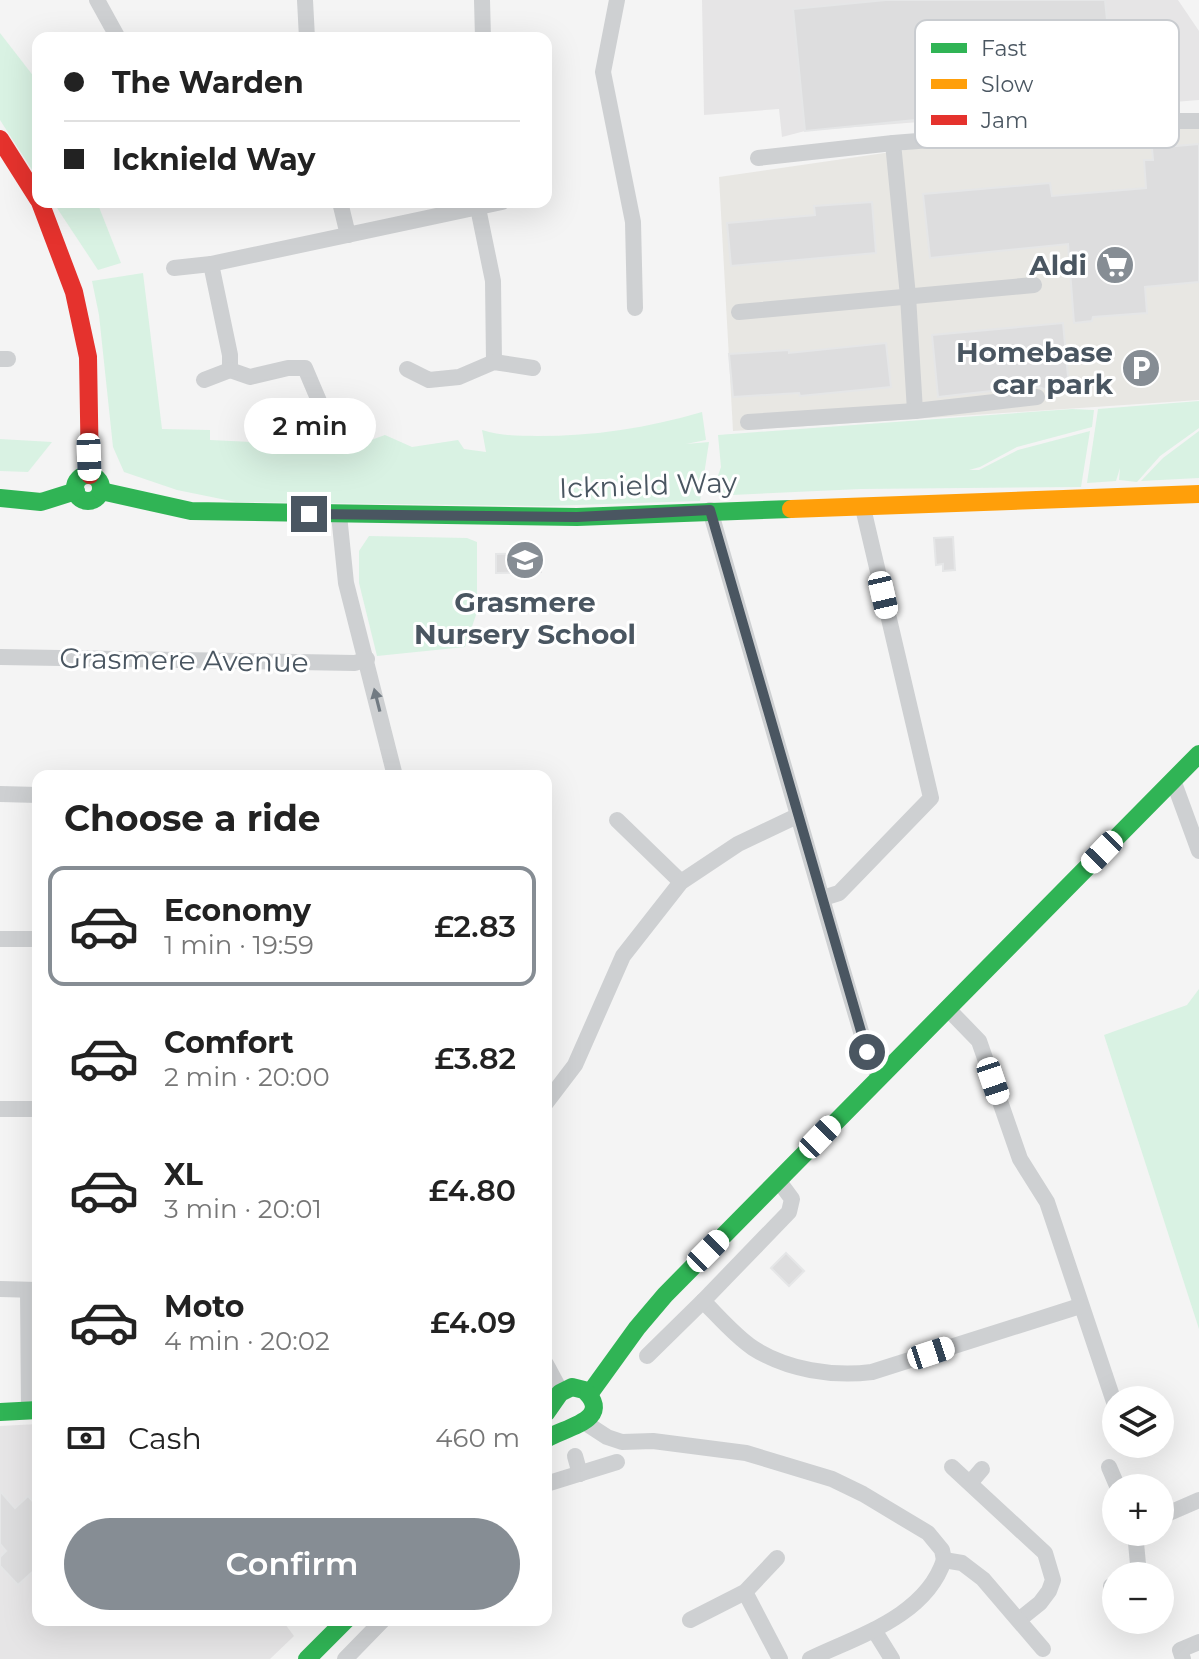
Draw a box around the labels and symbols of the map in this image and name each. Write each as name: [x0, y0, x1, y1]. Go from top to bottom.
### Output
legend: [915, 20, 1179, 148]
text: Fast: [981, 35, 1027, 62]
text: Slow: [981, 71, 1034, 98]
text: Jam: [980, 107, 1028, 134]
supermarket icon: Aldi: [1094, 244, 1136, 286]
place label: Aldi: [1028, 248, 1087, 282]
place label: Homebase car park: [956, 335, 1114, 401]
parking icon: Homebase car park: [1120, 347, 1162, 389]
callout: 2 min: [243, 398, 375, 454]
car: [76, 433, 102, 481]
street label: Icknield Way: [558, 465, 739, 505]
route end: [291, 496, 327, 532]
school or university icon: Grasmere Nursery School: [504, 539, 546, 581]
car: [866, 569, 900, 621]
place label: Grasmere Nursery School: [414, 585, 636, 651]
street label: Grasmere Avenue: [59, 641, 309, 679]
one-way arrow: [370, 688, 382, 713]
car: [1077, 826, 1127, 878]
route start: [849, 1034, 885, 1070]
car: [974, 1054, 1012, 1108]
car: [795, 1111, 845, 1163]
car: [683, 1226, 733, 1276]
car: [904, 1334, 958, 1372]

